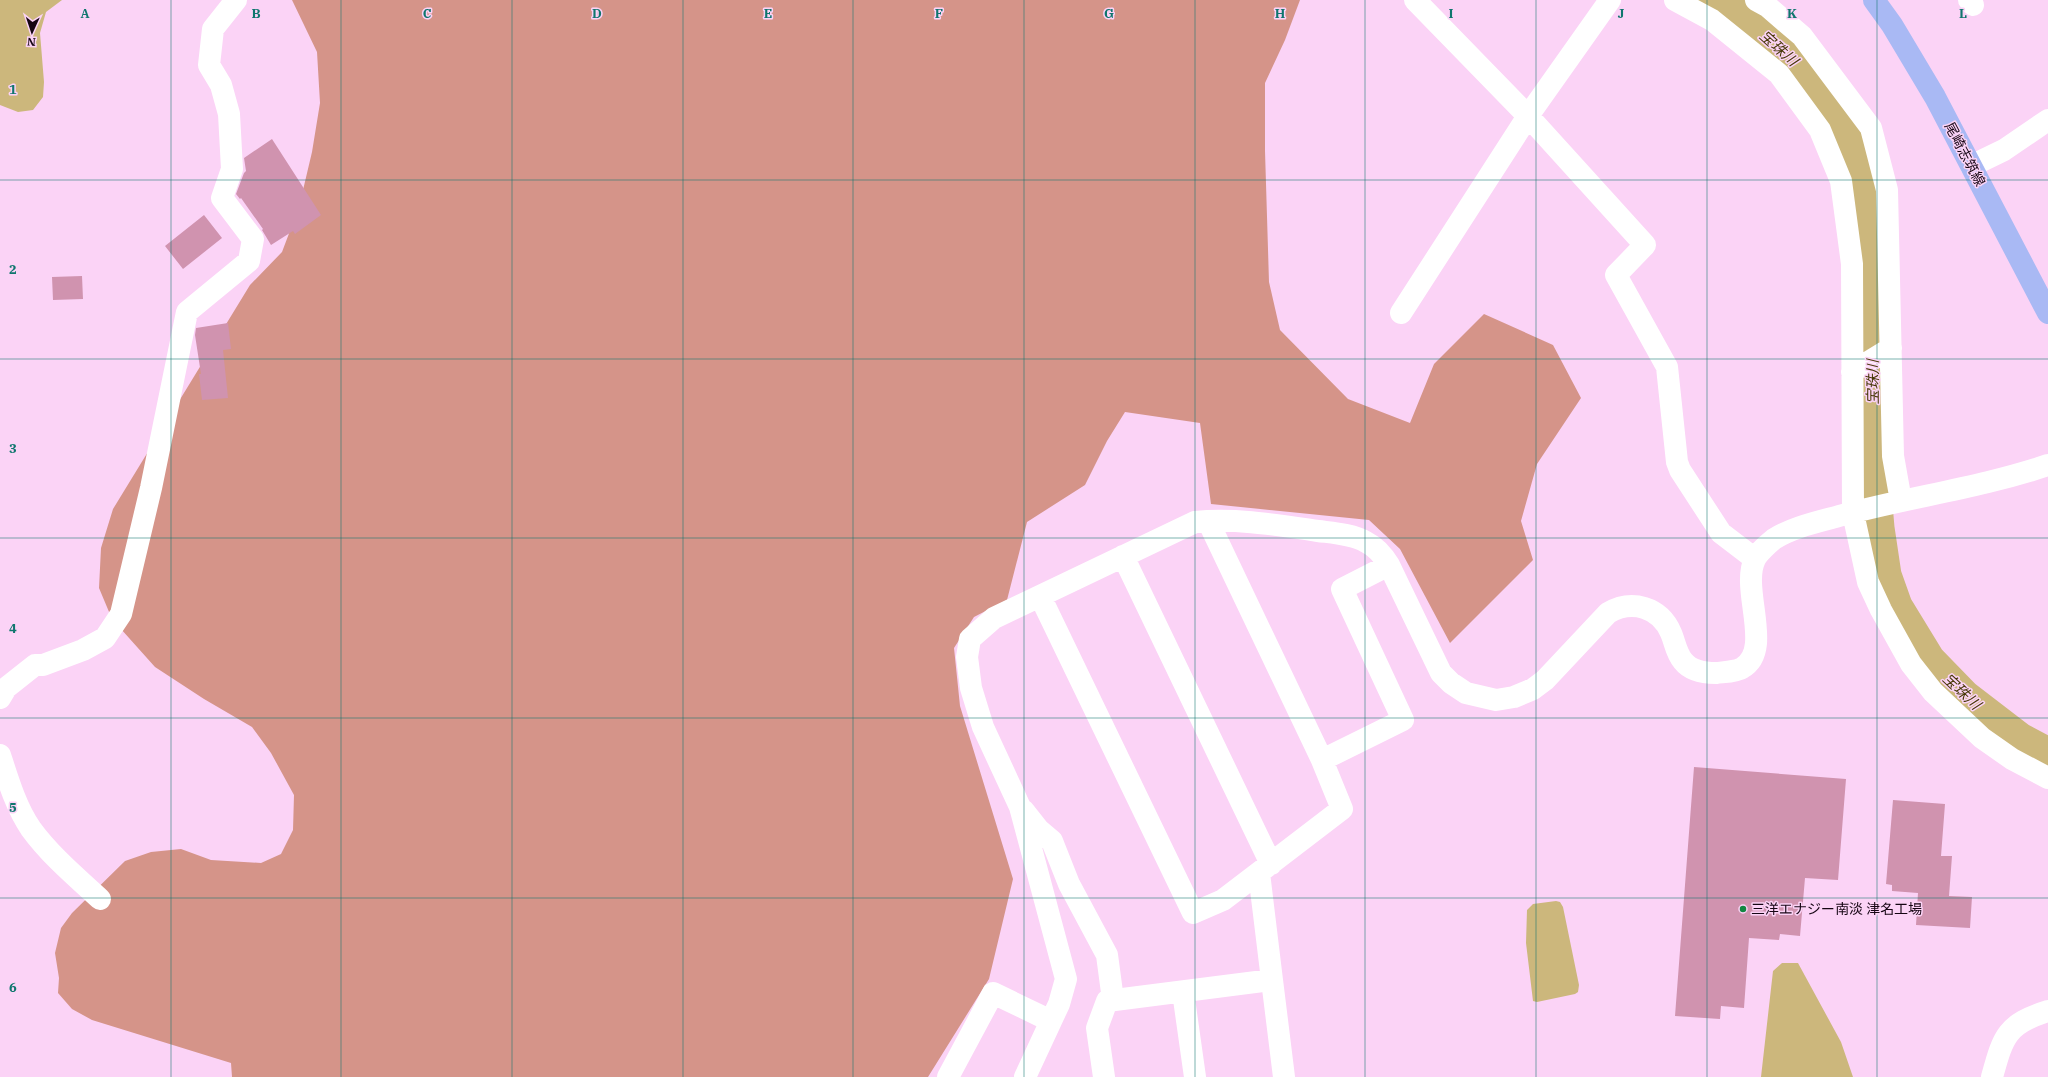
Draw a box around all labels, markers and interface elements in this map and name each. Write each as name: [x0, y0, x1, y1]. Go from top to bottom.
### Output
text: A: [80, 5, 90, 22]
text: B: [251, 5, 261, 22]
text: C: [423, 5, 432, 22]
text: D: [592, 5, 602, 22]
text: E: [764, 5, 772, 22]
text: F: [935, 5, 943, 22]
text: G: [1104, 5, 1114, 22]
text: H: [1275, 5, 1286, 22]
text: I: [1449, 5, 1454, 22]
text: J: [1618, 5, 1625, 22]
text: K: [1787, 5, 1797, 22]
text: L: [1959, 5, 1967, 22]
north arrow: [12, 12, 52, 52]
water label: 宝珠川: [1756, 26, 1804, 71]
text: N: [26, 35, 36, 49]
text: 1: [9, 81, 17, 98]
street label: 尾崎志筑線: [1941, 119, 1989, 189]
text: 2: [9, 261, 17, 278]
water label: 宝珠川: [1863, 358, 1882, 405]
text: 3: [9, 440, 17, 457]
text: 4: [9, 620, 17, 637]
water label: 宝珠川: [1939, 669, 1986, 715]
text: 5: [9, 799, 17, 816]
place label: 三洋エナジー南淡 津名工場: [1751, 900, 1922, 918]
marker: 三洋エナジー南淡 津名工場: [1738, 904, 1748, 914]
text: 6: [9, 979, 17, 996]

